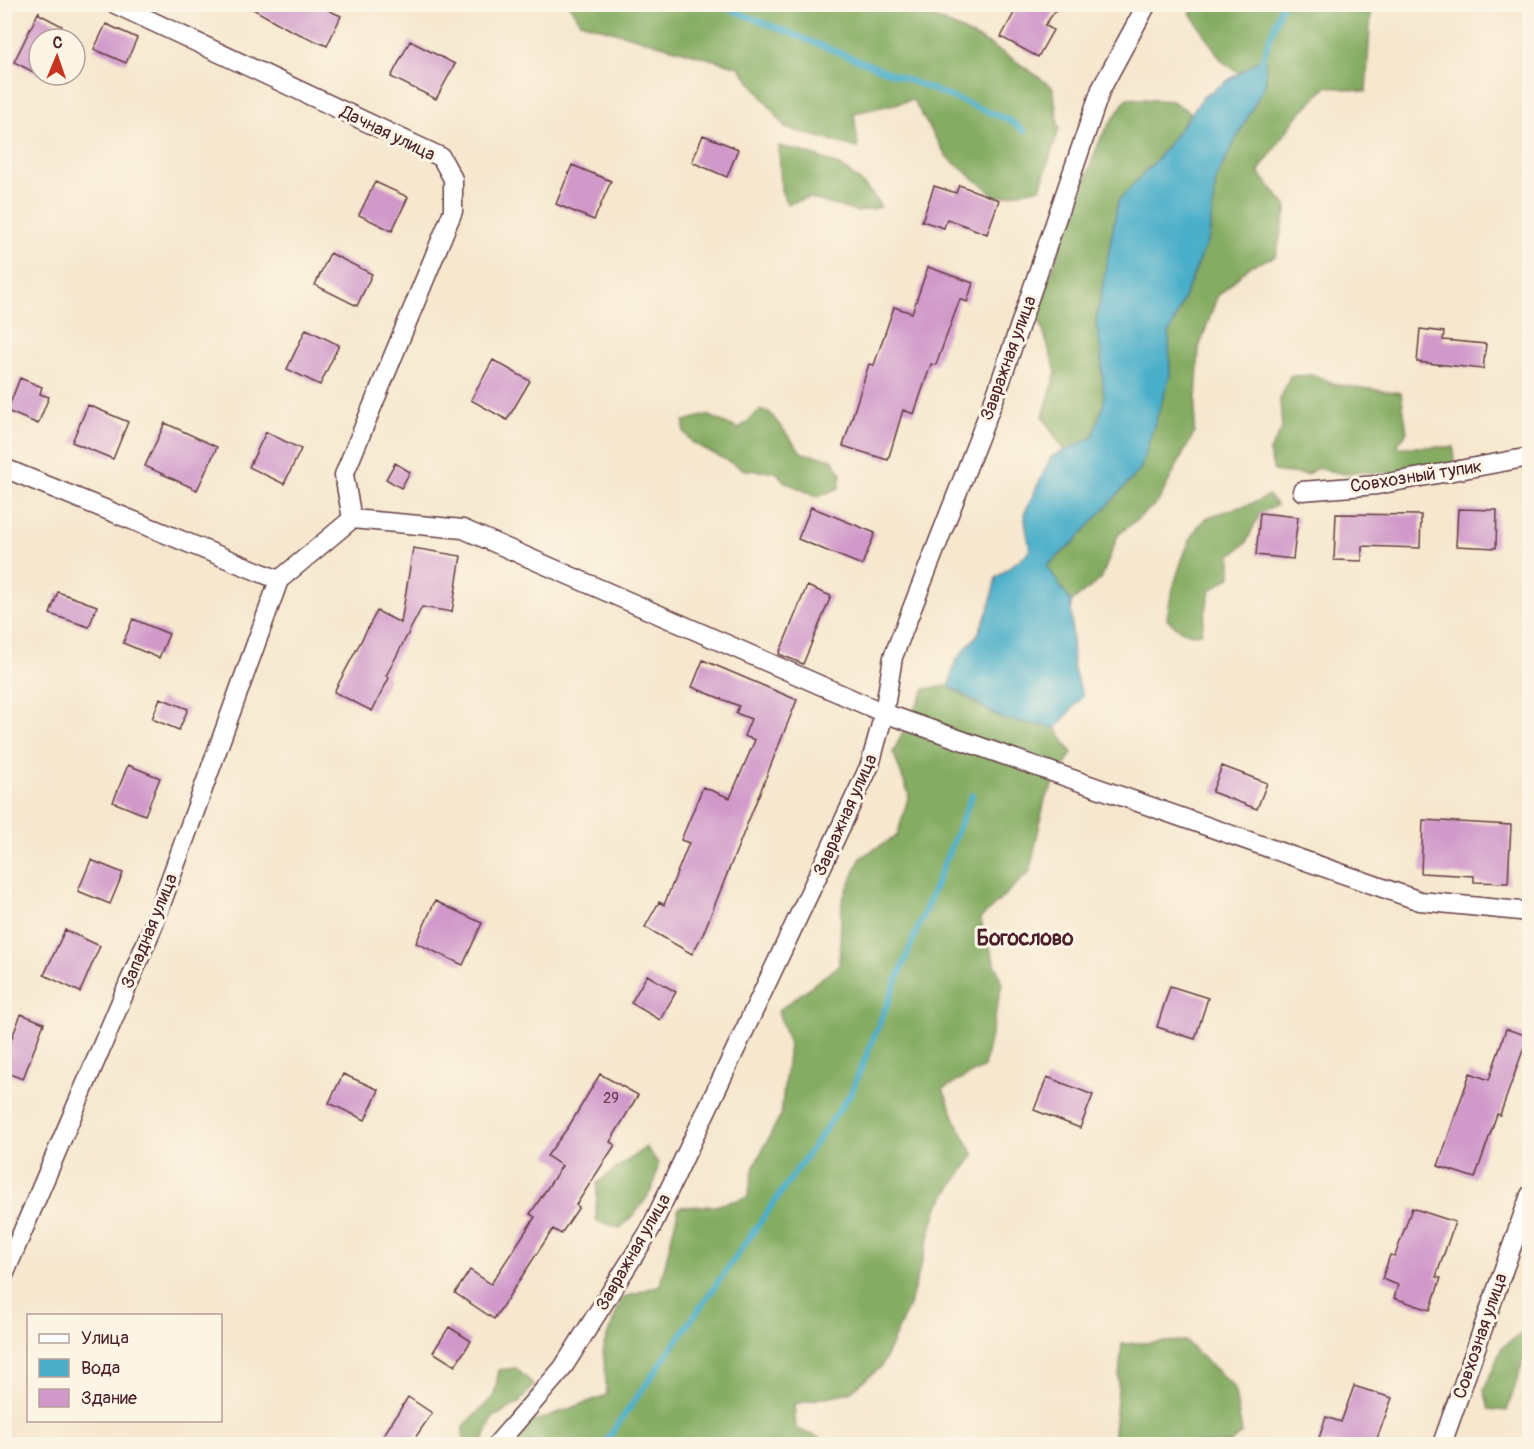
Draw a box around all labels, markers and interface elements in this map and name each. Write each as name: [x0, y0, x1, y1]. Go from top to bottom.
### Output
north arrow: [27, 27, 87, 87]
text: С: [52, 33, 63, 53]
street label: Дачная улица: [336, 100, 439, 166]
street label: Завражная улица: [975, 293, 1042, 424]
street label: Совхозный тупик: [1348, 455, 1484, 498]
street label: Завражная улица: [808, 751, 883, 880]
street label: Западная улица: [116, 870, 183, 992]
district label: Богослово: [977, 925, 1074, 952]
house number: 29: [603, 1089, 619, 1108]
street label: Завражная улица: [591, 1190, 676, 1315]
street label: Совхозная улица: [1448, 1270, 1513, 1402]
legend: [27, 1314, 222, 1422]
text: Улица: [81, 1327, 129, 1350]
text: Вода: [81, 1357, 120, 1380]
text: Здание: [81, 1387, 137, 1410]

